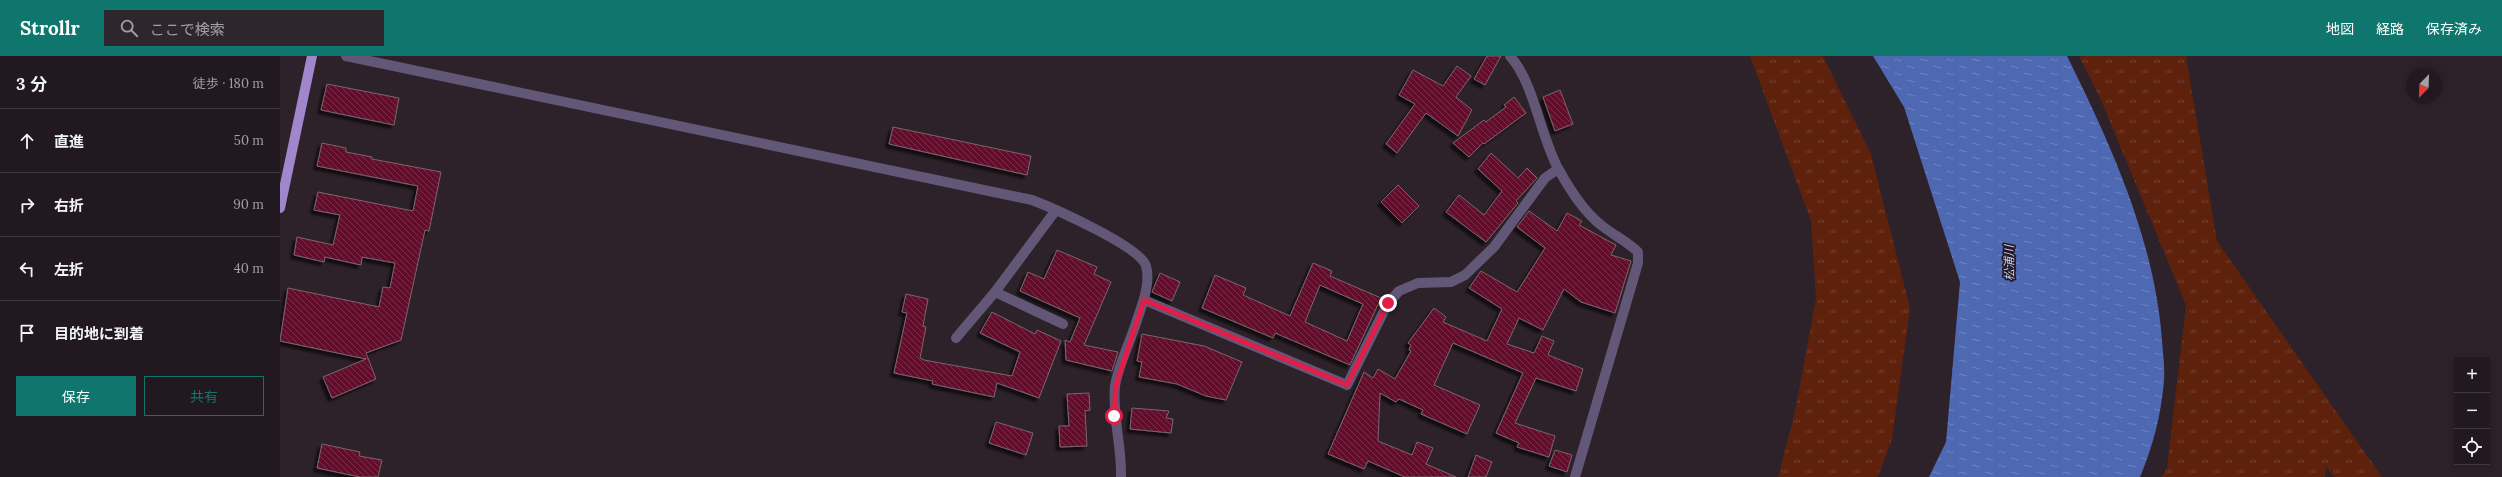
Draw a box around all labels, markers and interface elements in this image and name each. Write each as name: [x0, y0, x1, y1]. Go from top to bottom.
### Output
search box: [104, 10, 384, 46]
text: Strollr: [20, 16, 80, 40]
icon: search: [118, 17, 140, 39]
text: ここで検索: [150, 20, 225, 39]
text: 地図: [2326, 20, 2354, 38]
text: 経路: [2376, 20, 2404, 38]
text: 保存済み: [2426, 20, 2482, 38]
north arrow: [2406, 68, 2442, 104]
text: 3 分: [16, 73, 47, 95]
text: 徒歩 · 180 m: [193, 75, 264, 92]
icon: ahead: [16, 130, 38, 152]
text: 直進: [54, 132, 84, 151]
text: 50 m: [234, 132, 264, 149]
icon: right: [16, 194, 38, 216]
text: 右折: [54, 196, 84, 215]
text: 90 m: [233, 196, 264, 213]
water label: 松浦川: [2001, 243, 2017, 281]
icon: left: [16, 258, 38, 280]
text: 左折: [54, 260, 84, 279]
text: 40 m: [234, 260, 264, 277]
route end: [1379, 294, 1397, 312]
icon: arrive: [16, 322, 38, 344]
text: 目的地に到着: [54, 324, 144, 343]
map controls: [2454, 357, 2490, 465]
button: +: [2454, 357, 2490, 393]
button: 保存: [16, 376, 136, 416]
button: 共有: [144, 376, 264, 416]
button: −: [2454, 393, 2490, 429]
route start: [1105, 407, 1123, 425]
button: locate: [2454, 429, 2490, 465]

